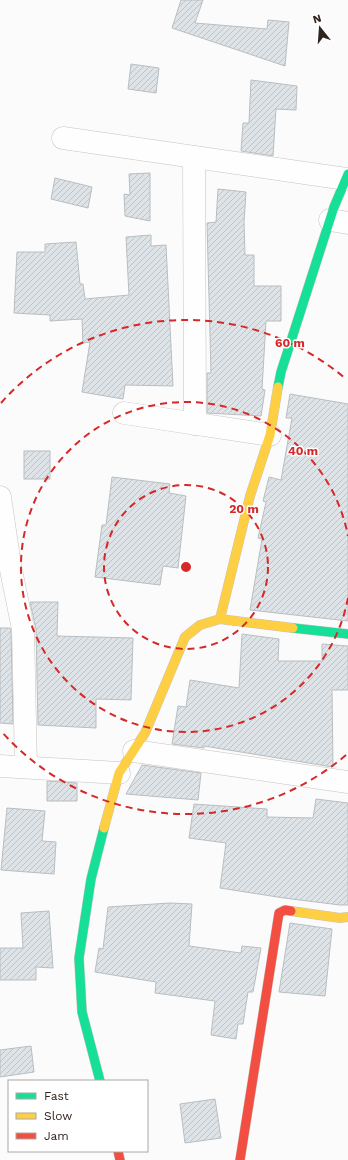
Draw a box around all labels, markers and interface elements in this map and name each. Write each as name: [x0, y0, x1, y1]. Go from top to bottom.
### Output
north arrow: [300, 8, 340, 48]
text: N: [311, 12, 323, 26]
text: 60 m: [275, 336, 305, 350]
text: 40 m: [288, 444, 318, 458]
text: 20 m: [229, 502, 259, 516]
centre of rings: [179, 560, 193, 574]
legend: [8, 1080, 148, 1152]
text: Fast: [44, 1089, 69, 1103]
text: Slow: [44, 1109, 72, 1123]
text: Jam: [44, 1129, 69, 1143]

